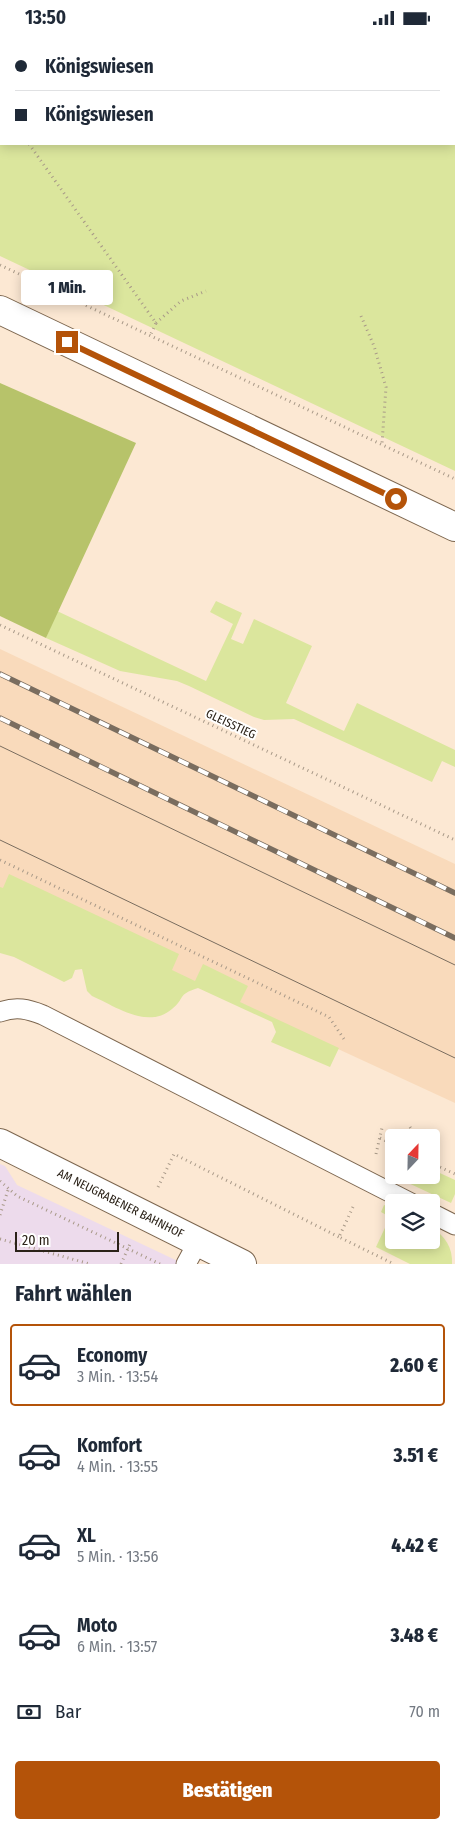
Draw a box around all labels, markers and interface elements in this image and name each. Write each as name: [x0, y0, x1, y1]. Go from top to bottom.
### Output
text: 13:50: [25, 6, 66, 29]
text: Königswiesen: [45, 55, 154, 78]
text: Königswiesen: [45, 103, 154, 126]
callout: 1 Min.: [21, 269, 113, 305]
text: 1 Min.: [48, 278, 86, 297]
route end: [56, 331, 78, 353]
route start: [385, 488, 407, 510]
street label: GLEISSTIEG: [204, 706, 258, 742]
north arrow: [385, 1129, 440, 1184]
map controls: [385, 1129, 440, 1249]
street label: AM NEUGRABENER BAHNHOF: [55, 1166, 187, 1241]
button: layers: [385, 1194, 440, 1249]
scale bar: [15, 1229, 119, 1252]
text: 20 m: [22, 1232, 50, 1249]
text: Fahrt wählen: [15, 1280, 132, 1307]
icon: car: [17, 1343, 62, 1388]
text: Economy: [77, 1344, 147, 1367]
text: 2.60 €: [390, 1354, 438, 1377]
text: 3 Min. · 13:54: [77, 1367, 158, 1386]
icon: car: [17, 1433, 62, 1478]
text: Komfort: [77, 1434, 142, 1457]
text: 3.51 €: [394, 1444, 438, 1467]
text: 4 Min. · 13:55: [77, 1457, 158, 1476]
icon: car: [17, 1523, 62, 1568]
text: XL: [77, 1524, 96, 1547]
text: 4.42 €: [391, 1534, 438, 1557]
text: 5 Min. · 13:56: [77, 1547, 158, 1566]
icon: car: [17, 1613, 62, 1658]
text: Moto: [77, 1614, 117, 1637]
text: 3.48 €: [391, 1624, 438, 1647]
text: 6 Min. · 13:57: [77, 1637, 157, 1656]
icon: cash: [15, 1698, 43, 1726]
text: Bar: [55, 1700, 81, 1723]
text: 70 m: [409, 1702, 440, 1721]
button: Bestätigen: [15, 1761, 440, 1819]

